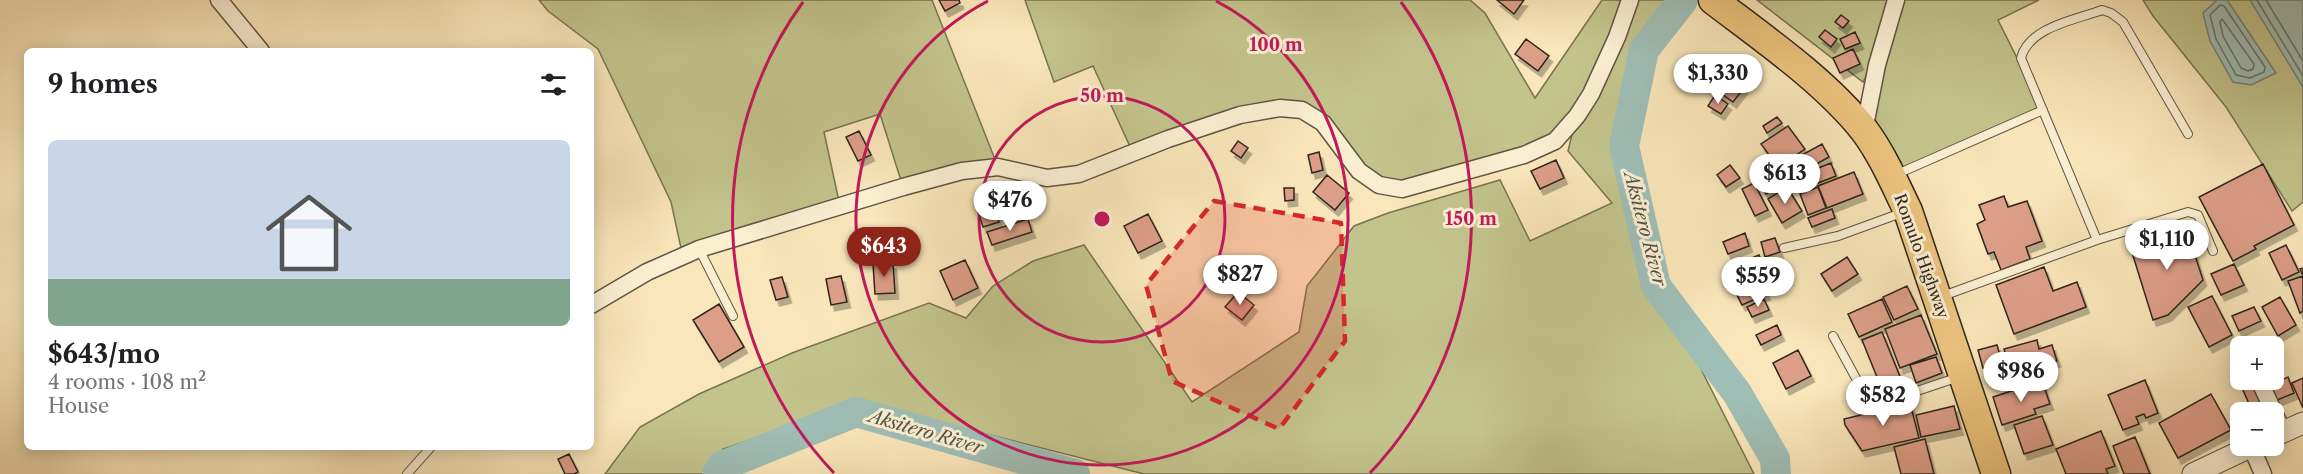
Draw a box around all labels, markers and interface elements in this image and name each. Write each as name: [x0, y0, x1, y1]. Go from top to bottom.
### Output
text: 100 m: [1249, 34, 1303, 56]
pin: $1,330: [1669, 54, 1767, 105]
text: $1,330: [1687, 61, 1749, 85]
text: 9 homes: [48, 68, 158, 100]
icon: filters: [537, 68, 570, 101]
text: 50 m: [1080, 85, 1124, 107]
pin: $613: [1749, 154, 1821, 205]
text: $613: [1763, 161, 1807, 185]
water label: Aksitero River: [1618, 166, 1671, 290]
icon: home: [255, 179, 363, 287]
pin: $476: [974, 181, 1046, 232]
text: $476: [988, 188, 1032, 212]
street label: Romulo Highway: [1890, 191, 1954, 322]
text: 150 m: [1445, 208, 1497, 230]
centre of rings: [1092, 209, 1112, 229]
pin: $1,110: [2118, 220, 2216, 271]
pin: $643: [848, 227, 920, 278]
text: $1,110: [2139, 227, 2195, 251]
text: $643: [861, 234, 907, 258]
pin: $827: [1204, 255, 1276, 306]
pin: $559: [1722, 257, 1794, 308]
text: $827: [1217, 262, 1263, 286]
text: $559: [1735, 264, 1781, 288]
map controls: [2230, 336, 2284, 456]
button: +: [2230, 336, 2284, 390]
text: $643/mo: [48, 338, 160, 370]
pin: $986: [1985, 352, 2057, 403]
text: $986: [1997, 359, 2045, 383]
text: 4 rooms · 108 m²: [48, 370, 206, 394]
pin: $582: [1847, 376, 1919, 427]
text: $582: [1860, 383, 1906, 407]
text: House: [48, 394, 109, 418]
button: −: [2230, 402, 2284, 456]
water label: Aksitero River: [864, 404, 987, 459]

